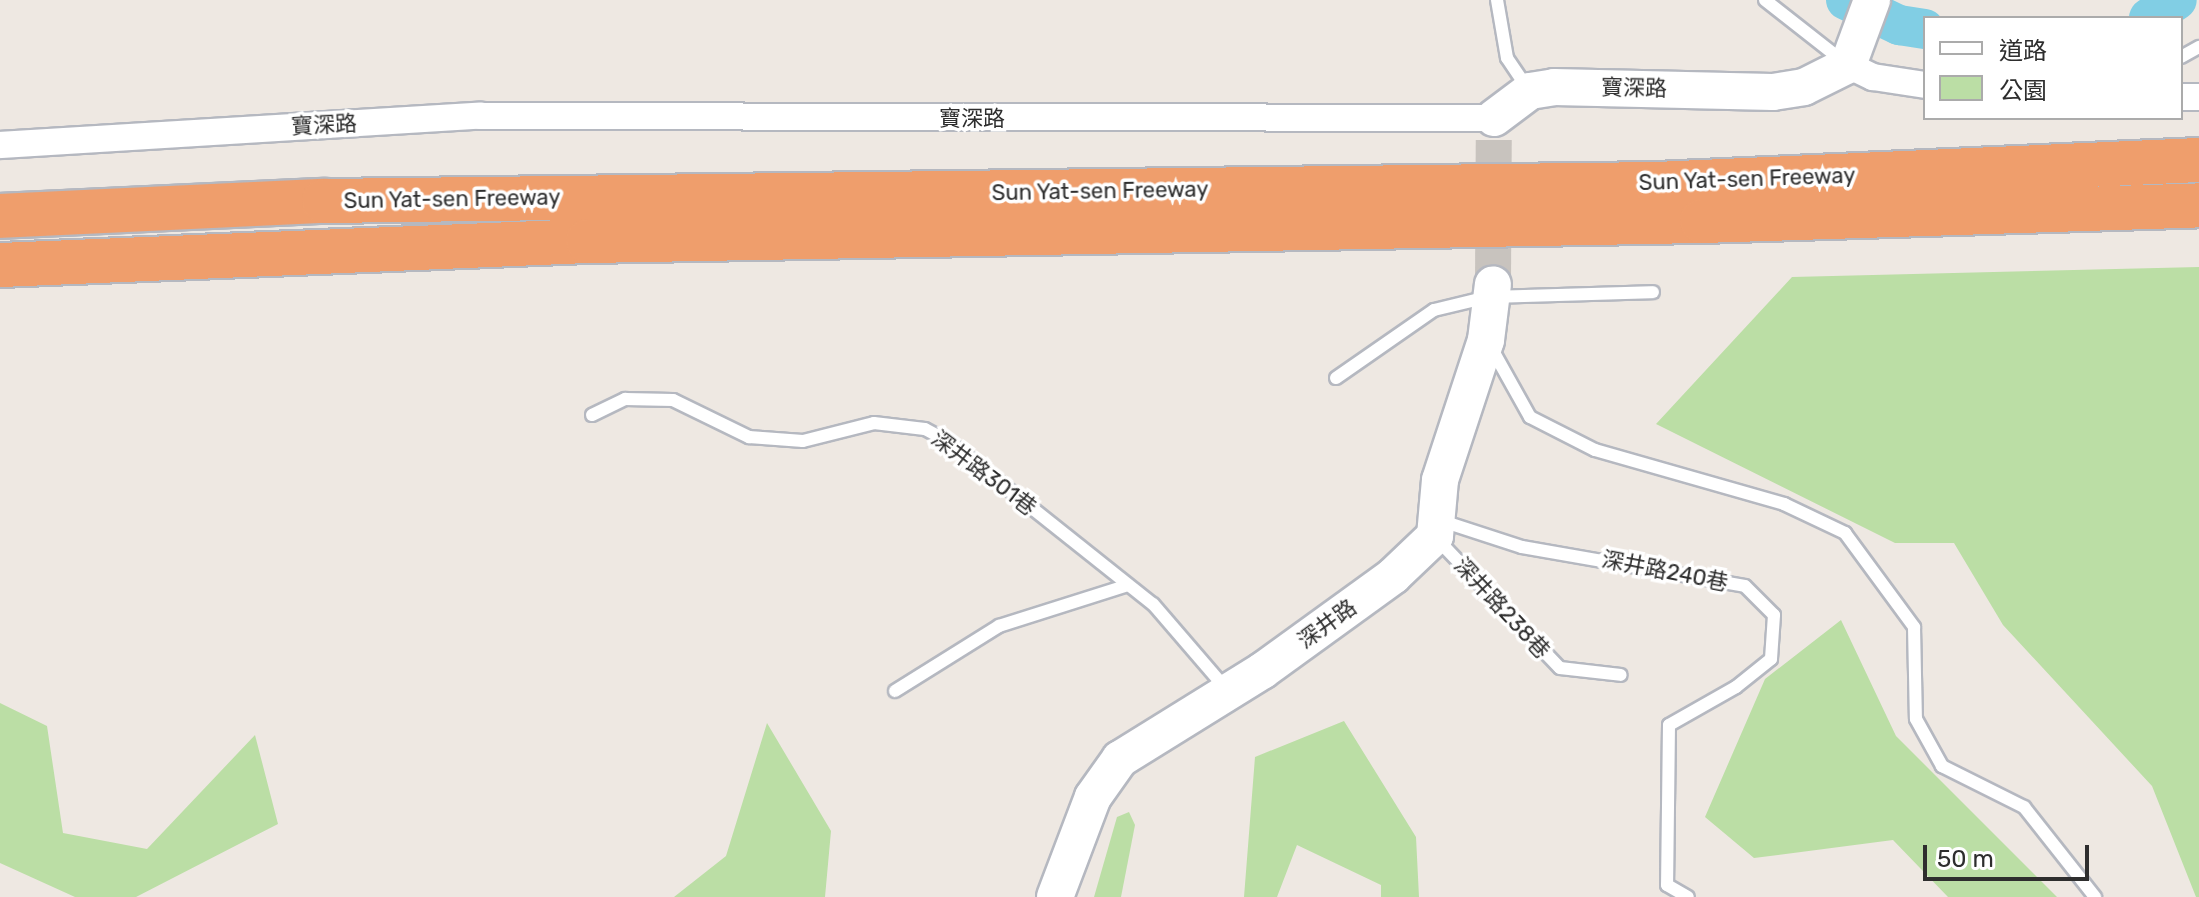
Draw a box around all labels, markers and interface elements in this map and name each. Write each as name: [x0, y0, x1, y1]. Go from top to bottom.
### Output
legend: [1923, 16, 2183, 120]
text: 道路: [1999, 37, 2047, 65]
street label: 寶深路: [1601, 74, 1667, 102]
text: 公園: [1999, 77, 2047, 105]
street label: 寶深路: [939, 106, 1005, 132]
street label: 寶深路: [290, 110, 358, 140]
street label: Sun Yat-sen Freeway: [1638, 162, 1856, 196]
street label: Sun Yat-sen Freeway: [991, 176, 1209, 206]
street label: Sun Yat-sen Freeway: [343, 184, 561, 214]
street label: 深井路301巷: [926, 425, 1042, 521]
street label: 深井路240巷: [1599, 546, 1731, 596]
street label: 深井路238巷: [1449, 552, 1555, 664]
street label: 深井路: [1293, 594, 1361, 654]
scale bar: [1927, 829, 2093, 879]
text: 50 m: [1937, 845, 1994, 873]

